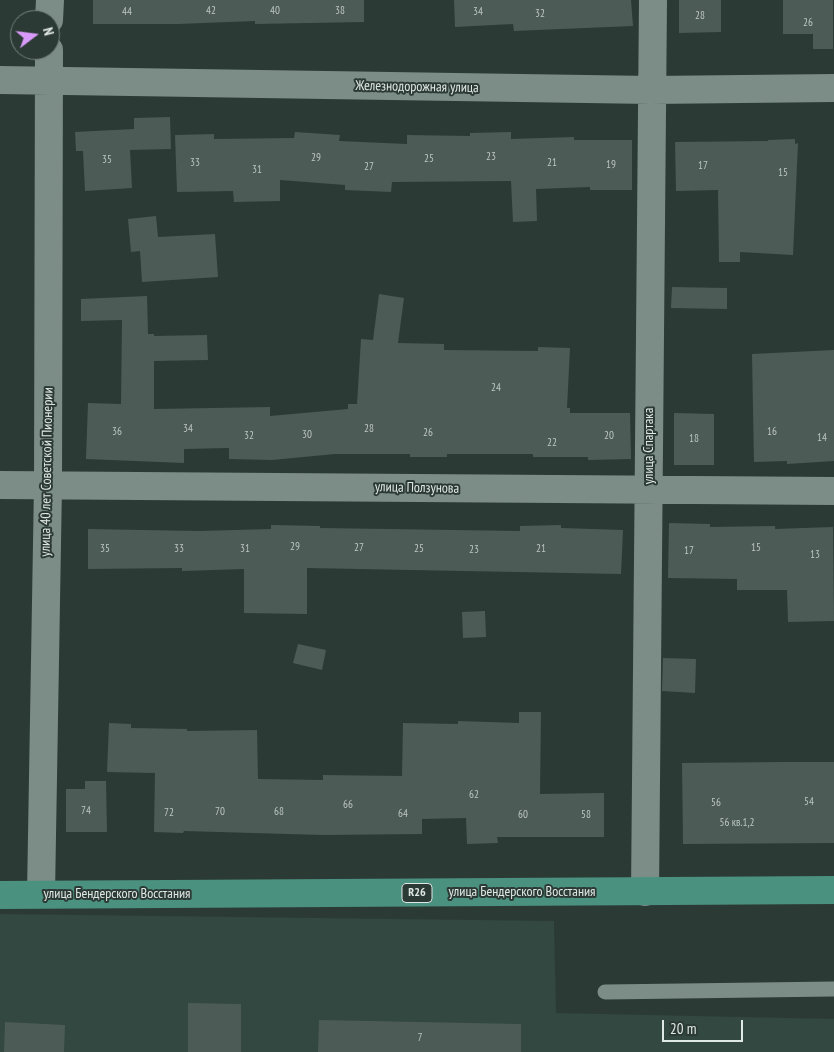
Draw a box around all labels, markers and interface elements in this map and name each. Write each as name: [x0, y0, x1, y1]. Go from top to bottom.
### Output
house number: 42: [206, 4, 216, 18]
house number: 40: [270, 4, 280, 18]
house number: 38: [335, 4, 345, 18]
house number: 44: [122, 5, 132, 19]
house number: 34: [473, 5, 483, 19]
house number: 32: [535, 7, 545, 21]
house number: 28: [695, 9, 705, 23]
north arrow: [10, 10, 60, 60]
house number: 26: [803, 16, 813, 30]
text: N: [39, 25, 58, 37]
street label: Железнодорожная улица: [355, 78, 479, 96]
house number: 23: [486, 150, 496, 164]
house number: 29: [311, 151, 321, 165]
house number: 25: [424, 152, 434, 166]
house number: 35: [102, 153, 112, 167]
house number: 33: [190, 156, 200, 170]
house number: 21: [547, 156, 557, 170]
house number: 19: [606, 158, 616, 172]
house number: 17: [698, 159, 708, 173]
house number: 27: [364, 160, 374, 174]
house number: 31: [252, 163, 262, 177]
house number: 15: [778, 166, 788, 180]
house number: 24: [491, 381, 501, 395]
street label: улица 40 лет Советской Пионерии: [37, 387, 57, 557]
street label: улица Спартака: [641, 408, 657, 484]
house number: 34: [183, 422, 193, 436]
house number: 28: [364, 422, 374, 436]
house number: 36: [112, 425, 122, 439]
house number: 16: [767, 425, 777, 439]
house number: 26: [423, 426, 433, 440]
house number: 30: [302, 428, 312, 442]
house number: 32: [244, 429, 254, 443]
house number: 20: [604, 429, 614, 443]
house number: 14: [817, 431, 827, 445]
house number: 18: [689, 432, 699, 446]
house number: 22: [547, 436, 557, 450]
street label: улица Ползунова: [375, 479, 459, 497]
house number: 29: [290, 540, 300, 554]
house number: 27: [354, 541, 364, 555]
house number: 15: [751, 541, 761, 555]
house number: 35: [100, 542, 110, 556]
house number: 33: [174, 542, 184, 556]
house number: 31: [240, 542, 250, 556]
house number: 25: [414, 542, 424, 556]
house number: 21: [536, 542, 546, 556]
house number: 23: [469, 543, 479, 557]
house number: 17: [684, 544, 694, 558]
house number: 13: [810, 548, 820, 562]
house number: 62: [469, 788, 479, 802]
house number: 54: [804, 795, 814, 809]
house number: 56: [711, 796, 721, 810]
house number: 66: [343, 798, 353, 812]
house number: 74: [81, 804, 91, 818]
house number: 70: [215, 805, 225, 819]
house number: 68: [274, 805, 284, 819]
house number: 72: [164, 806, 174, 820]
house number: 64: [398, 807, 408, 821]
house number: 60: [518, 808, 528, 822]
house number: 58: [581, 808, 591, 822]
house number: 56 кв.1,2: [720, 816, 754, 830]
road number: R26: [402, 884, 432, 902]
street label: улица Бендерского Восстания: [448, 884, 596, 900]
street label: улица Бендерского Восстания: [43, 886, 191, 902]
scale bar: [664, 1010, 745, 1042]
text: 20 m: [670, 1019, 696, 1038]
house number: 7: [418, 1031, 422, 1045]

